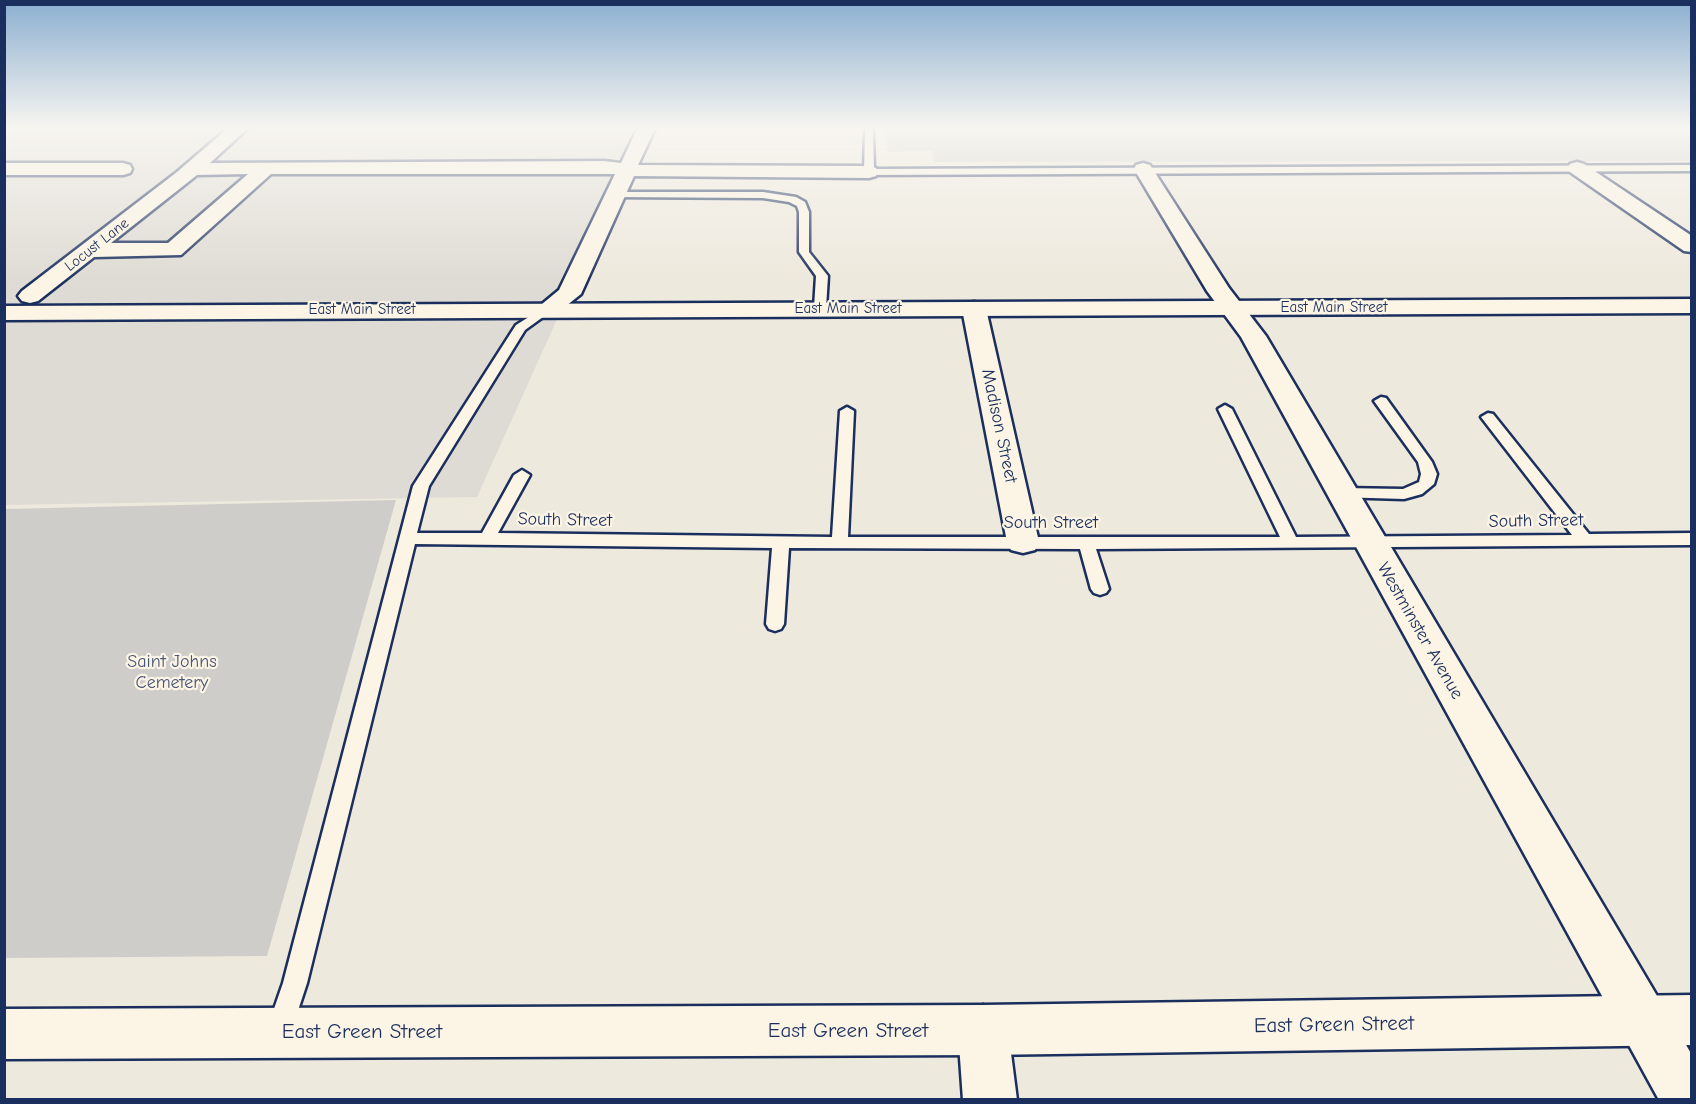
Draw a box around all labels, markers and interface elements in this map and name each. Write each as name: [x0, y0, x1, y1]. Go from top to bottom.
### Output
street label: Locust Lane: [61, 214, 133, 276]
street label: East Main Street: [1281, 299, 1387, 317]
street label: East Main Street: [795, 300, 901, 318]
street label: East Main Street: [309, 301, 415, 319]
street label: Madison Street: [976, 367, 1022, 485]
street label: South Street: [518, 508, 612, 532]
street label: South Street: [1489, 509, 1583, 533]
street label: South Street: [1004, 512, 1098, 534]
street label: Westminster Avenue: [1372, 559, 1468, 703]
park label: Saint Johns Cemetery: [127, 651, 217, 694]
street label: East Green Street: [1254, 1011, 1414, 1039]
street label: East Green Street: [768, 1018, 928, 1044]
street label: East Green Street: [282, 1019, 442, 1045]

